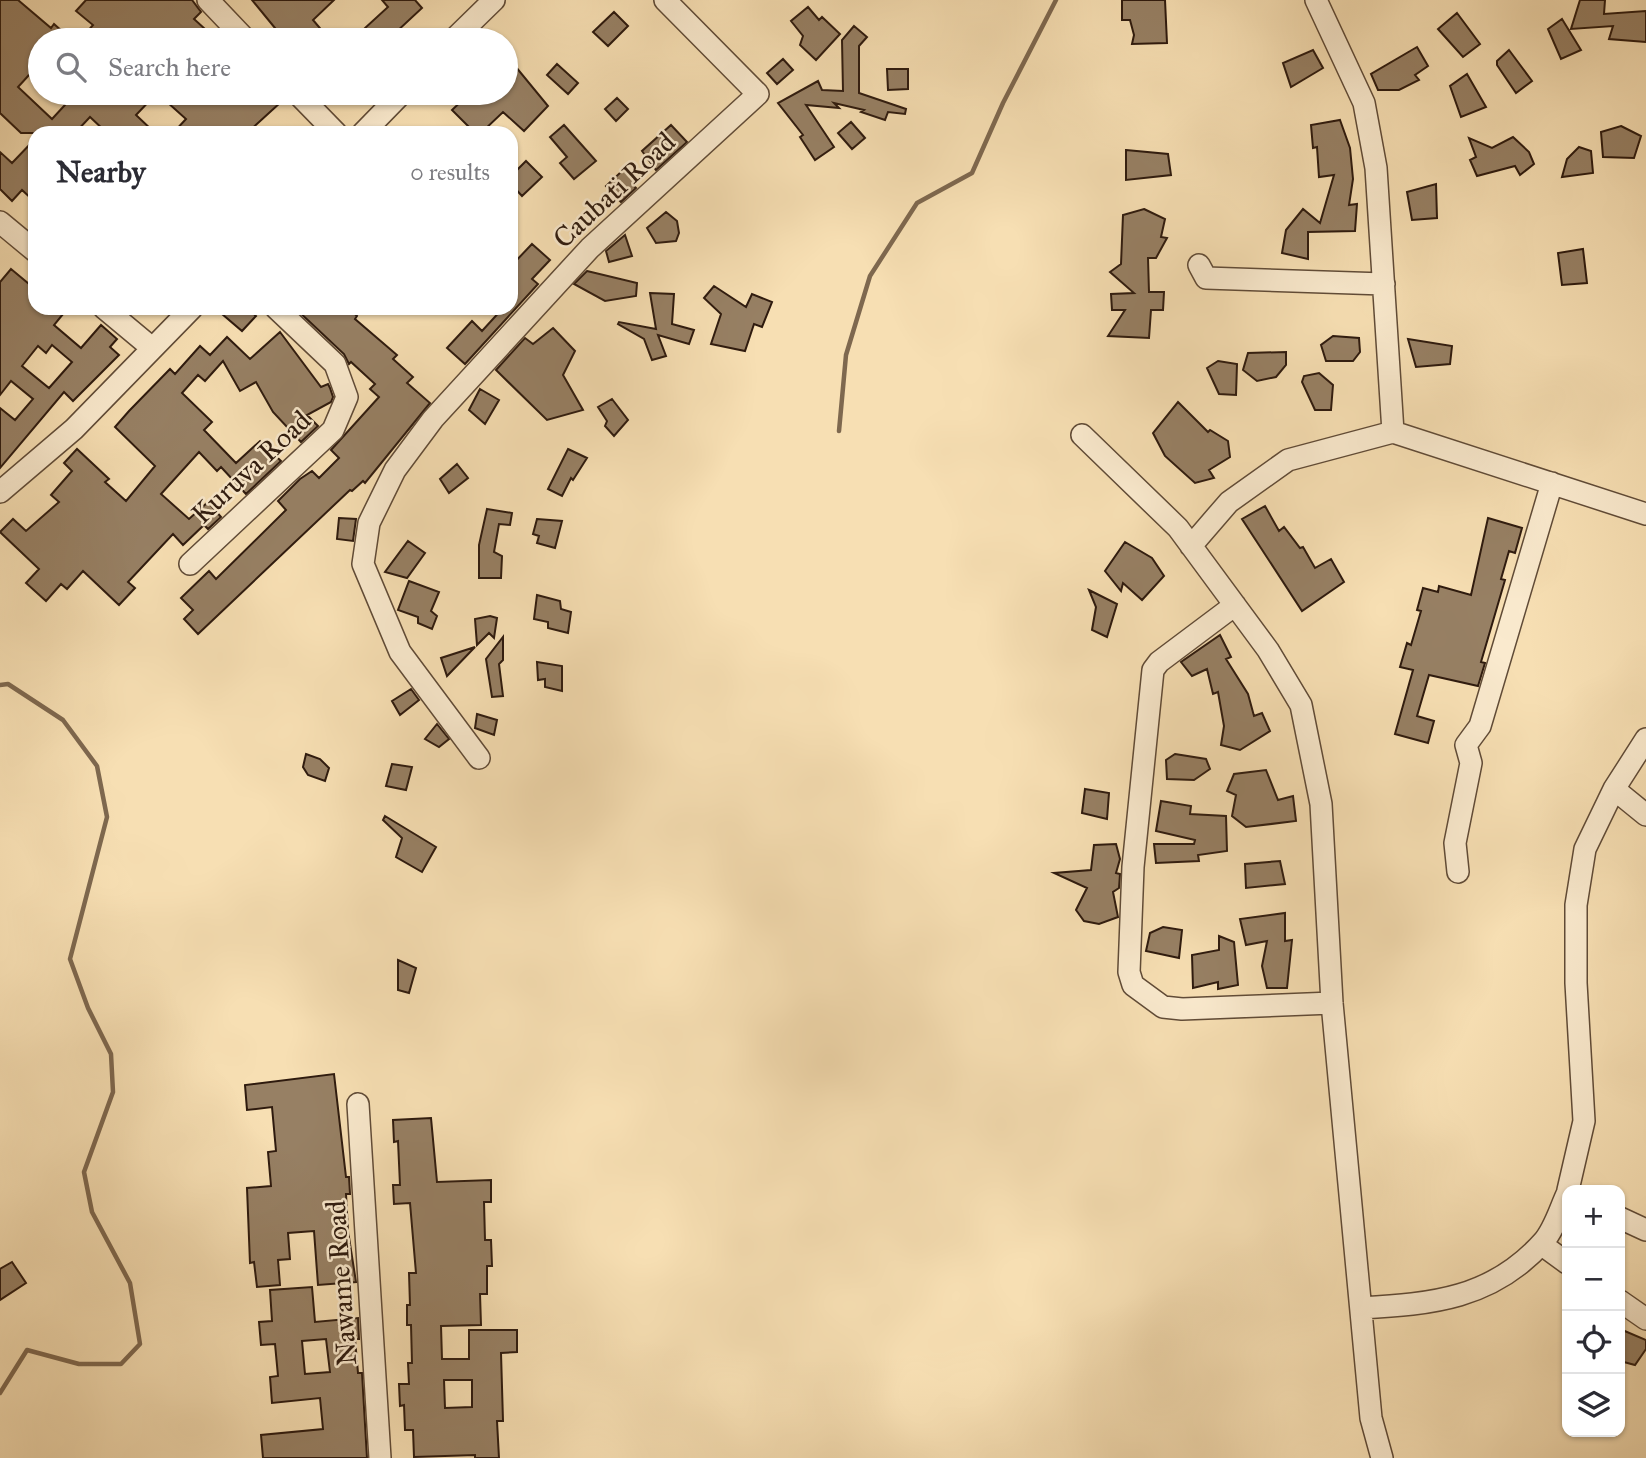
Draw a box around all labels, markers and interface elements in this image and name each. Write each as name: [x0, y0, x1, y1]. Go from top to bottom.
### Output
search box: [28, 28, 518, 105]
icon: search: [52, 48, 90, 86]
text: Search here: [108, 51, 231, 83]
street label: Caubati Road: [546, 125, 682, 255]
text: Nearby: [56, 154, 146, 190]
text: 0 results: [410, 158, 490, 186]
street label: Kuruva Road: [184, 403, 318, 531]
map controls: [1562, 1185, 1625, 1437]
button: +: [1562, 1185, 1625, 1248]
street label: Nawame Road: [318, 1199, 364, 1367]
button: −: [1562, 1248, 1625, 1311]
button: locate: [1562, 1311, 1625, 1374]
button: layers: [1562, 1374, 1625, 1437]

